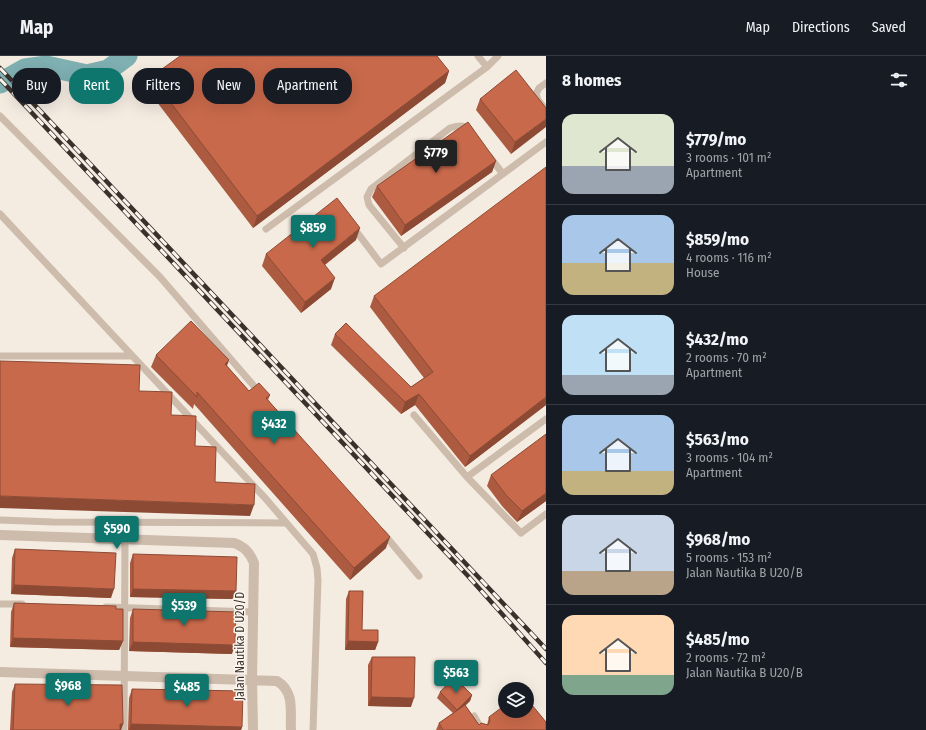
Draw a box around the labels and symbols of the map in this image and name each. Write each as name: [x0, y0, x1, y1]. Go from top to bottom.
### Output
pin: $779: [412, 140, 460, 174]
pin: $859: [289, 215, 337, 249]
pin: $432: [250, 411, 298, 445]
pin: $590: [93, 516, 141, 550]
street label: Jalan Nautika D U20/D: [233, 592, 247, 700]
pin: $539: [160, 593, 208, 627]
pin: $563: [432, 660, 480, 694]
pin: $968: [44, 673, 92, 707]
pin: $485: [163, 674, 211, 708]

